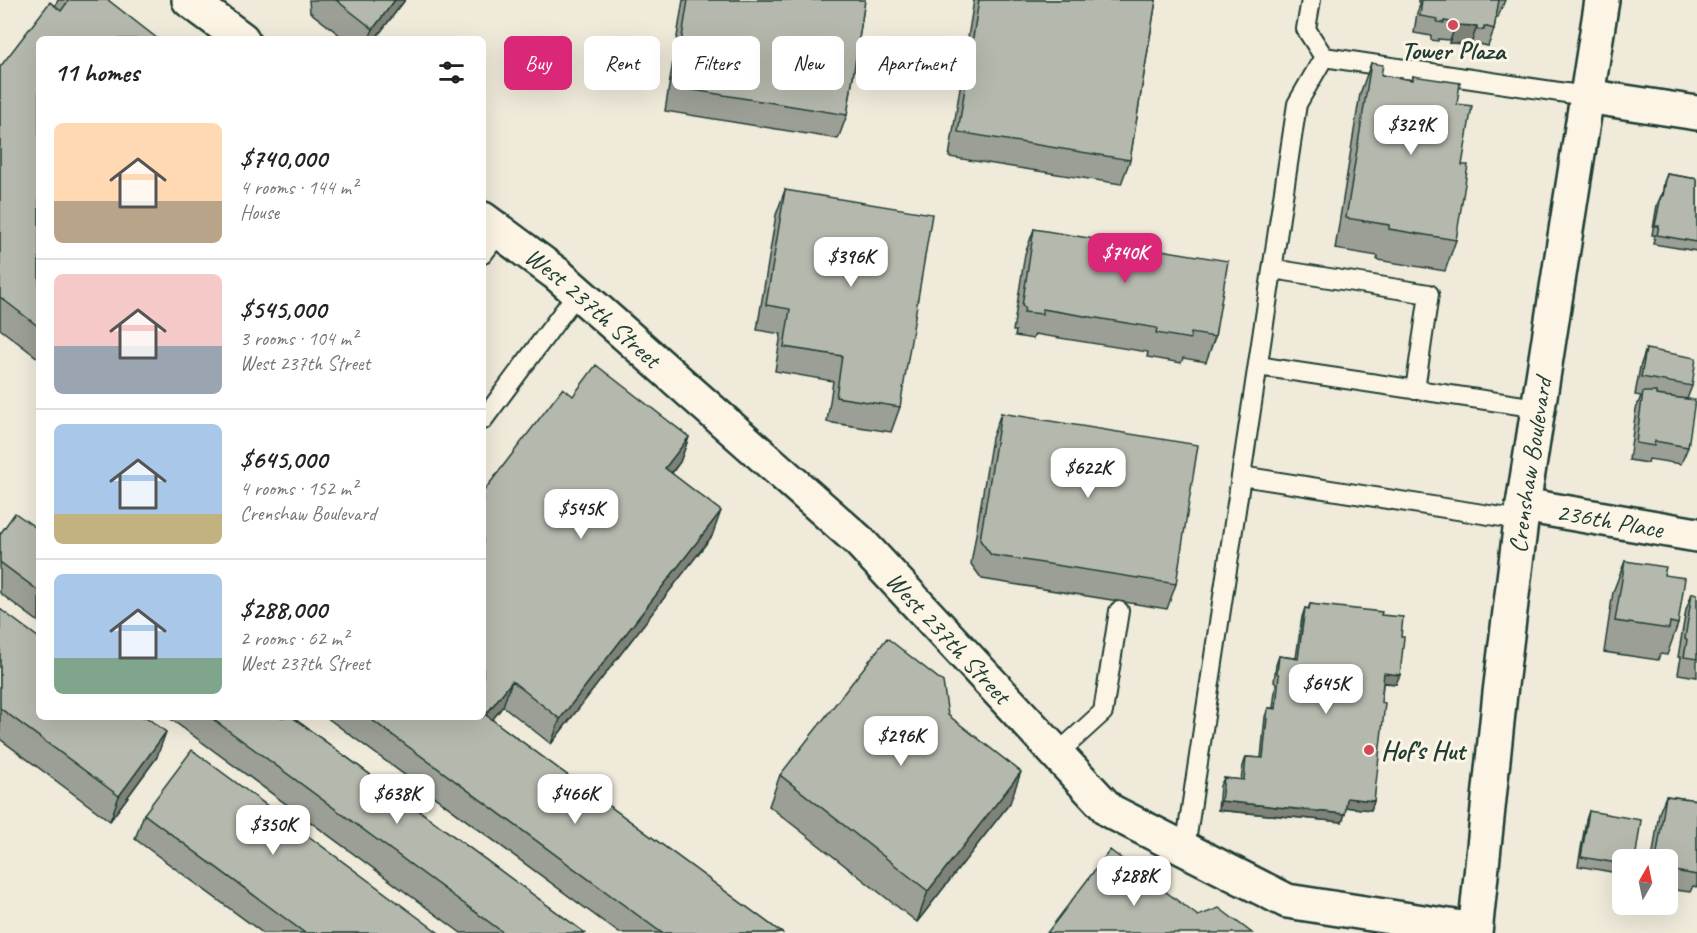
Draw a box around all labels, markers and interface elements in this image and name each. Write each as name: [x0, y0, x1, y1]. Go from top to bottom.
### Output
marker: Tower Plaza: [1446, 18, 1460, 32]
place label: Tower Plaza: [1401, 34, 1507, 67]
chip: Buy: [504, 36, 572, 90]
chip: Rent: [584, 36, 660, 90]
chip: Filters: [672, 36, 760, 90]
chip: New: [772, 36, 844, 90]
chip: Apartment: [856, 36, 976, 90]
text: 11 homes: [54, 56, 139, 89]
icon: filters: [435, 56, 468, 89]
pin: $329K: [1369, 105, 1453, 156]
text: $329K: [1388, 112, 1434, 137]
text: $740,000: [240, 142, 327, 175]
icon: home: [102, 147, 174, 219]
text: 4 rooms · 144 m²: [240, 175, 357, 200]
text: House: [240, 200, 279, 225]
pin: $740K: [1083, 233, 1167, 284]
pin: $396K: [809, 237, 893, 288]
street label: West 237th Street: [518, 239, 670, 376]
text: $740K: [1102, 240, 1148, 265]
text: $396K: [828, 244, 874, 269]
text: $545,000: [240, 293, 326, 326]
icon: home: [102, 298, 174, 370]
text: 3 rooms · 104 m²: [240, 326, 357, 351]
text: West 237th Street: [240, 351, 370, 376]
street label: Crenshaw Boulevard: [1501, 371, 1560, 555]
text: $645,000: [240, 443, 327, 476]
icon: home: [102, 448, 174, 520]
pin: $622K: [1046, 448, 1130, 499]
text: $622K: [1065, 455, 1111, 480]
text: 4 rooms · 152 m²: [240, 476, 357, 501]
pin: $545K: [539, 489, 623, 540]
street label: 236th Place: [1554, 495, 1667, 546]
text: $545K: [558, 496, 604, 521]
text: Crenshaw Boulevard: [240, 501, 376, 526]
street label: West 237th Street: [879, 564, 1020, 712]
text: $288,000: [240, 593, 327, 626]
icon: home: [102, 598, 174, 670]
text: 2 rooms · 62 m²: [240, 626, 348, 651]
text: West 237th Street: [240, 651, 370, 676]
pin: $645K: [1284, 664, 1368, 715]
text: $645K: [1303, 671, 1349, 696]
pin: $296K: [859, 716, 943, 767]
text: $296K: [878, 723, 924, 748]
place label: Hof's Hut: [1381, 734, 1468, 767]
marker: Hof's Hut: [1362, 743, 1376, 757]
pin: $638K: [355, 774, 439, 825]
pin: $466K: [533, 774, 617, 825]
text: $638K: [374, 781, 420, 806]
text: $466K: [552, 781, 599, 806]
pin: $350K: [231, 805, 315, 856]
text: $350K: [250, 812, 296, 837]
north arrow: [1612, 849, 1678, 915]
map controls: [1612, 849, 1678, 915]
pin: $288K: [1092, 856, 1176, 907]
text: $288K: [1111, 863, 1157, 888]

